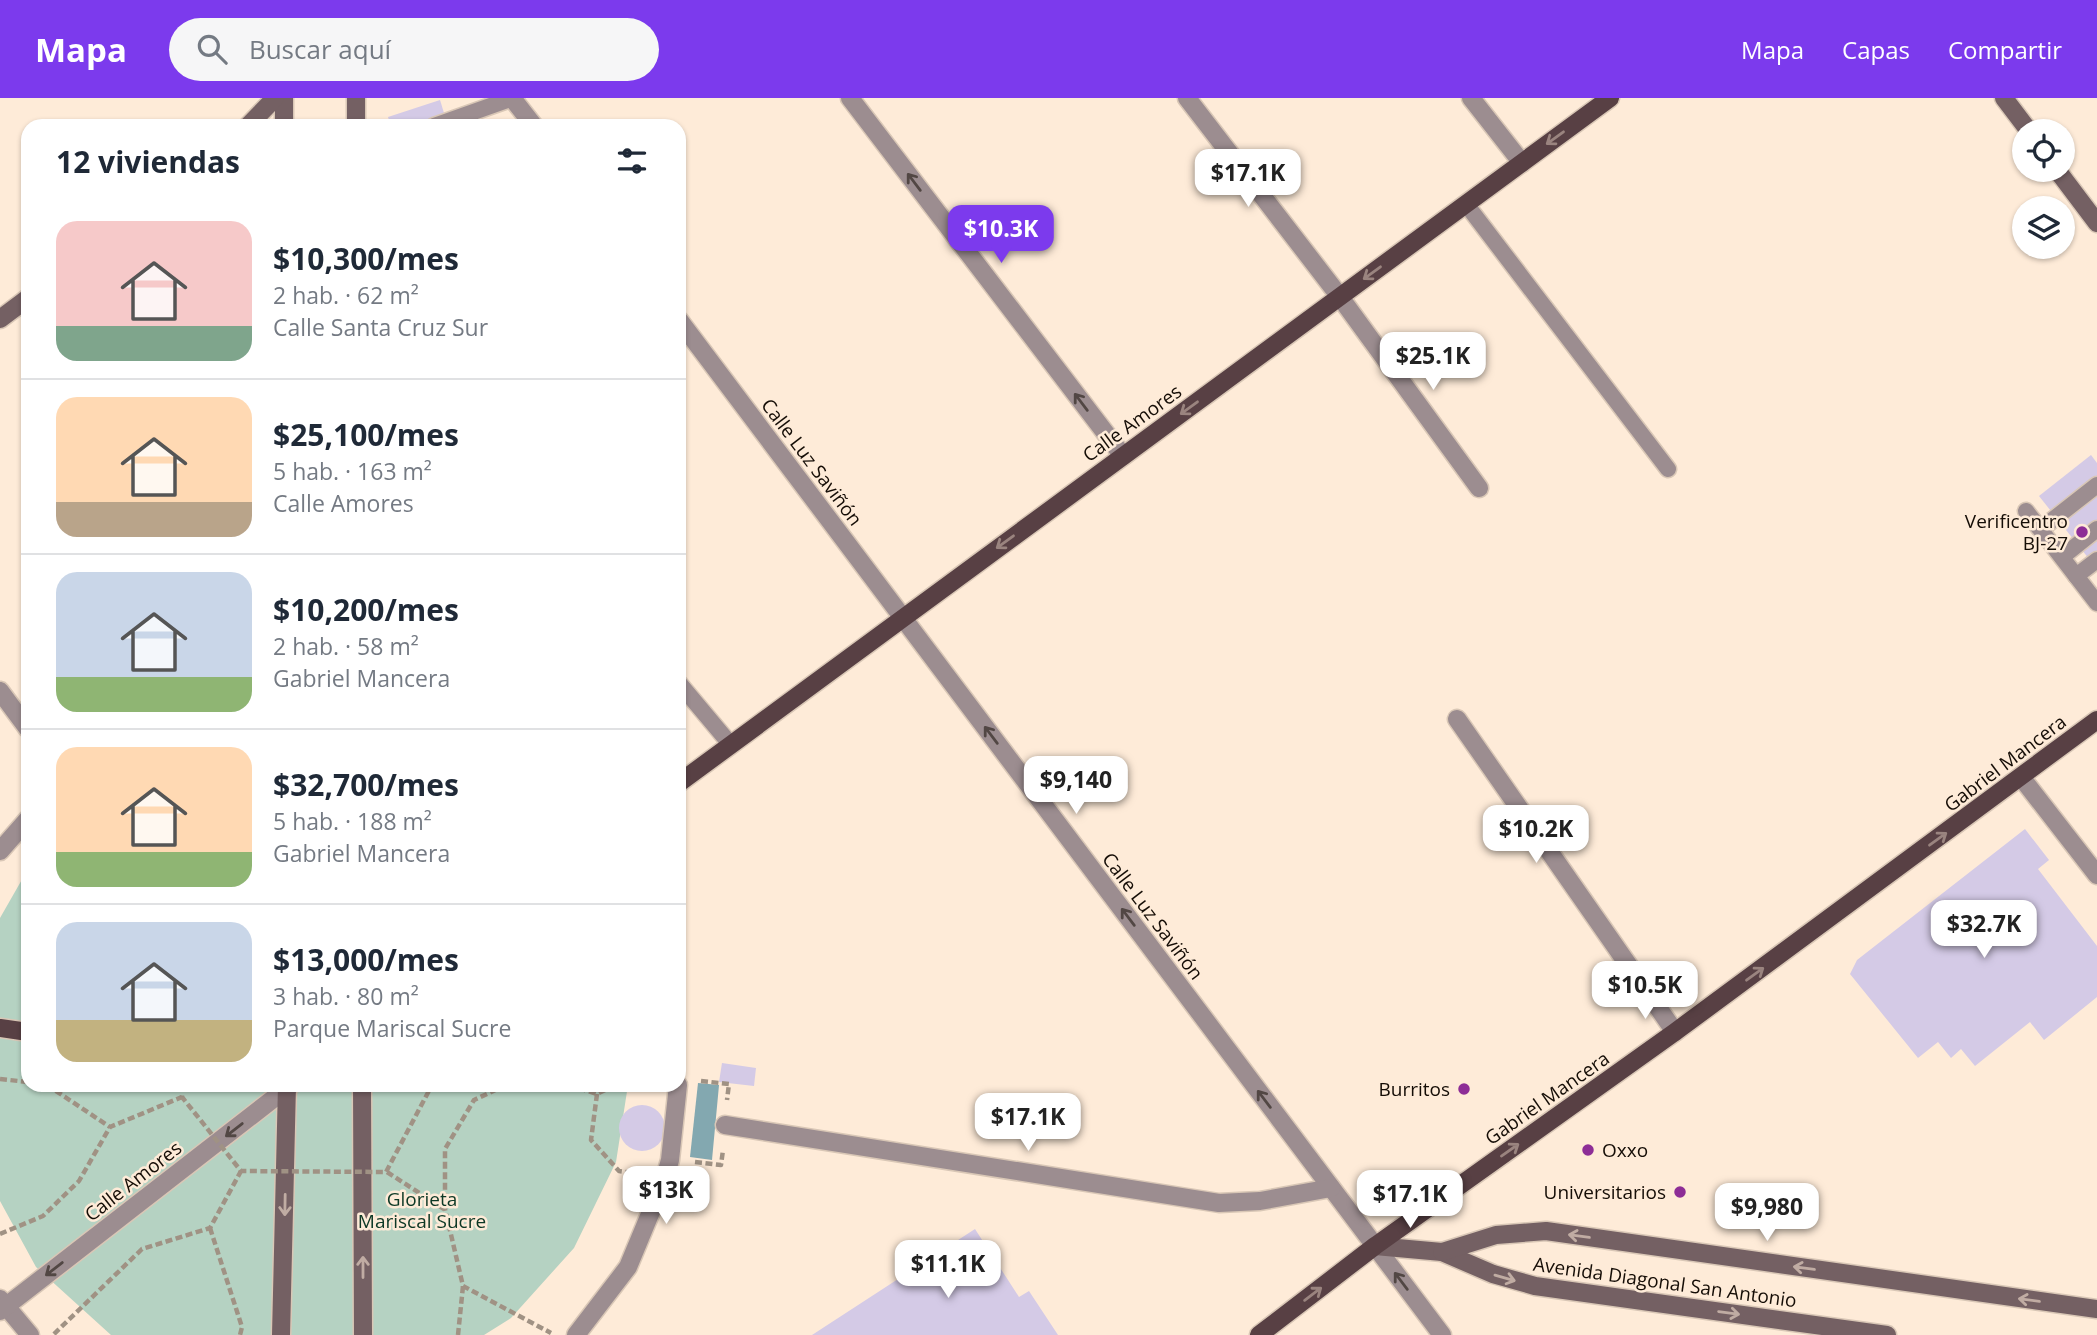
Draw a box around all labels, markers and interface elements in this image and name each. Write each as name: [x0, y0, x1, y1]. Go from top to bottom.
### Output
search box: [169, 18, 659, 81]
text: Mapa: [35, 27, 127, 72]
icon: search: [193, 30, 231, 68]
text: Buscar aquí: [249, 31, 391, 67]
text: Mapa: [1741, 33, 1804, 66]
text: Capas: [1842, 33, 1910, 66]
text: Compartir: [1948, 33, 2062, 66]
map controls: [2012, 119, 2075, 259]
button: locate: [2012, 119, 2075, 182]
one-way arrow: [1546, 131, 1565, 145]
text: 12 viviendas: [56, 141, 240, 182]
icon: filters: [613, 142, 651, 180]
pin: $17.1K: [1191, 150, 1305, 209]
text: $17.1K: [1211, 156, 1285, 188]
one-way arrow: [906, 173, 921, 192]
button: layers: [2012, 196, 2075, 259]
pin: $10.3K: [944, 206, 1058, 265]
text: $10.3K: [964, 212, 1038, 244]
text: $10,300/mes: [273, 238, 459, 279]
icon: home: [112, 249, 196, 333]
one-way arrow: [1363, 266, 1382, 281]
text: 2 hab. · 62 m²: [273, 279, 419, 311]
text: Calle Santa Cruz Sur: [273, 311, 488, 343]
pin: $25.1K: [1376, 332, 1490, 392]
text: $25.1K: [1396, 339, 1470, 371]
street label: Calle Amores: [1077, 378, 1187, 468]
street label: Calle Luz Saviñón: [756, 393, 868, 531]
one-way arrow: [1074, 393, 1089, 412]
one-way arrow: [1180, 401, 1199, 415]
text: $25,100/mes: [273, 414, 459, 455]
icon: home: [112, 425, 196, 509]
text: 5 hab. · 163 m²: [273, 455, 432, 487]
text: Calle Amores: [273, 487, 414, 519]
place label: Verificentro BJ-27: [1965, 508, 2068, 556]
marker: Verificentro BJ-27: [2074, 524, 2090, 540]
one-way arrow: [996, 535, 1015, 550]
text: $10,200/mes: [273, 589, 459, 630]
icon: home: [112, 600, 196, 684]
text: 2 hab. · 58 m²: [273, 630, 419, 662]
text: Gabriel Mancera: [273, 662, 450, 694]
street label: Gabriel Mancera: [1939, 709, 2071, 817]
one-way arrow: [983, 726, 998, 745]
pin: $9,140: [1019, 756, 1133, 816]
text: $9,140: [1040, 763, 1112, 795]
text: $32,700/mes: [273, 764, 459, 805]
icon: home: [112, 775, 196, 859]
text: 5 hab. · 188 m²: [273, 805, 432, 837]
pin: $10.2K: [1479, 806, 1593, 865]
text: $10.2K: [1499, 812, 1573, 844]
one-way arrow: [1928, 832, 1947, 846]
text: Gabriel Mancera: [273, 837, 450, 869]
street label: Calle Luz Saviñón: [1097, 847, 1209, 985]
pin: $32.7K: [1927, 900, 2041, 960]
text: $32.7K: [1947, 907, 2021, 939]
one-way arrow: [1120, 908, 1135, 927]
text: $13,000/mes: [273, 939, 459, 980]
icon: home: [112, 950, 196, 1034]
pin: $10.5K: [1588, 962, 1702, 1021]
one-way arrow: [1745, 967, 1764, 982]
text: $10.5K: [1608, 968, 1682, 1000]
text: 3 hab. · 80 m²: [273, 980, 419, 1012]
text: Parque Mariscal Sucre: [273, 1012, 511, 1044]
street label: Gabriel Mancera: [1480, 1045, 1614, 1151]
place label: Burritos: [1378, 1076, 1450, 1102]
marker: Burritos: [1456, 1081, 1472, 1097]
one-way arrow: [1257, 1090, 1272, 1108]
pin: $17.1K: [971, 1094, 1085, 1153]
text: $17.1K: [991, 1100, 1065, 1132]
one-way arrow: [225, 1122, 243, 1137]
street label: Calle Amores: [79, 1135, 187, 1227]
place label: Oxxo: [1602, 1137, 1648, 1163]
marker: Oxxo: [1580, 1142, 1596, 1158]
one-way arrow: [1500, 1143, 1519, 1157]
pin: $13K: [625, 1166, 707, 1226]
pin: $17.1K: [1353, 1170, 1467, 1230]
text: $13K: [639, 1173, 693, 1205]
text: $17.1K: [1373, 1177, 1447, 1209]
place label: Universitarios: [1544, 1179, 1666, 1205]
marker: Universitarios: [1672, 1184, 1688, 1200]
pin: $9,980: [1710, 1184, 1824, 1243]
park label: Glorieta Mariscal Sucre: [358, 1186, 486, 1234]
text: $9,980: [1731, 1190, 1803, 1222]
one-way arrow: [278, 1193, 291, 1216]
one-way arrow: [1568, 1229, 1591, 1242]
pin: $11.1K: [891, 1240, 1005, 1300]
text: $11.1K: [911, 1247, 985, 1279]
street label: Avenida Diagonal San Antonio: [1532, 1251, 1798, 1313]
one-way arrow: [356, 1256, 370, 1279]
one-way arrow: [1793, 1261, 1816, 1274]
one-way arrow: [45, 1262, 64, 1277]
one-way arrow: [1393, 1272, 1408, 1290]
one-way arrow: [1494, 1272, 1516, 1285]
one-way arrow: [1303, 1286, 1322, 1301]
one-way arrow: [2019, 1293, 2041, 1306]
one-way arrow: [1718, 1307, 1740, 1320]

